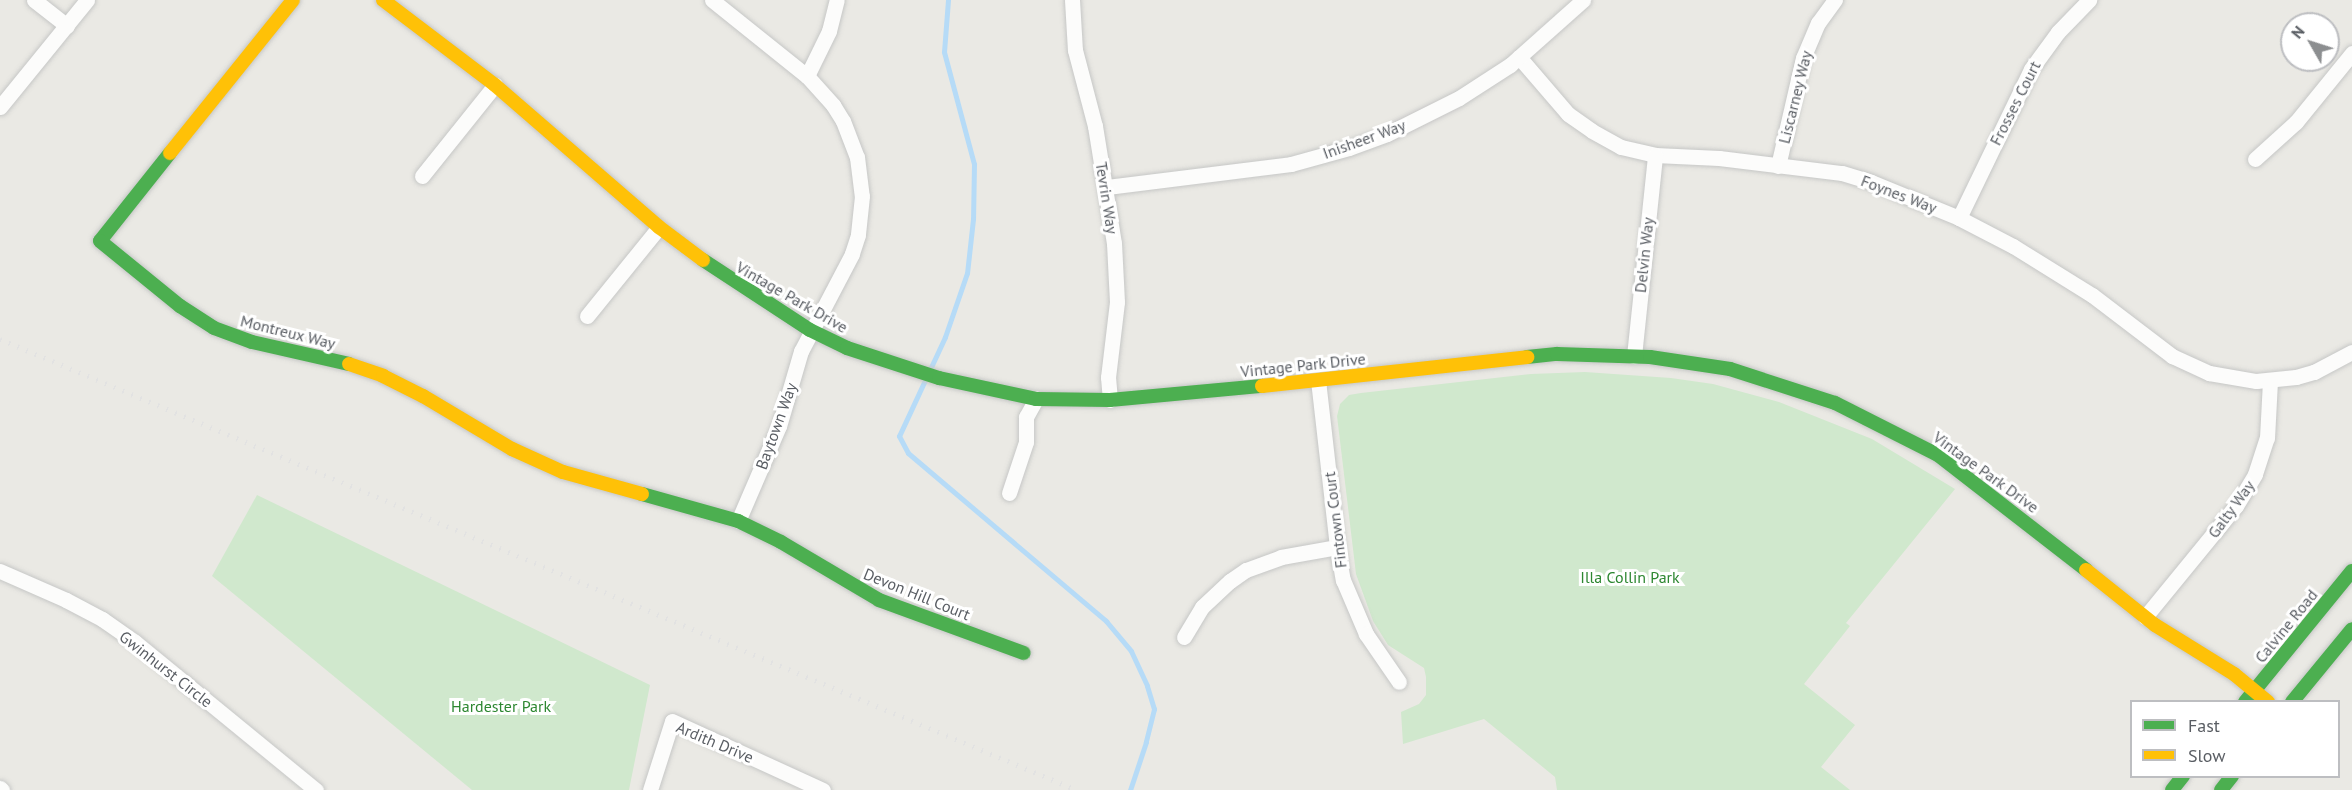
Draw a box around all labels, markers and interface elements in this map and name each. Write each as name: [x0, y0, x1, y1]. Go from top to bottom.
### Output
north arrow: [2280, 12, 2340, 72]
text: N: [2286, 22, 2309, 42]
street label: Liscarney Way: [1774, 48, 1816, 146]
street label: Frosses Court: [1986, 58, 2044, 148]
street label: Inisheer Way: [1320, 115, 1408, 163]
street label: Tevrin Way: [1092, 160, 1122, 236]
street label: Foynes Way: [1858, 171, 1940, 217]
street label: Delvin Way: [1630, 216, 1658, 294]
street label: Vintage Park Drive: [733, 257, 851, 337]
street label: Montreux Way: [238, 311, 338, 353]
street label: Vintage Park Drive: [1239, 349, 1367, 381]
street label: Baytown Way: [751, 380, 801, 472]
street label: Vintage Park Drive: [1929, 427, 2043, 517]
street label: Fintown Court: [1320, 471, 1350, 569]
street label: Galty Way: [2203, 476, 2259, 542]
street label: Devon Hill Court: [861, 564, 973, 624]
park label: Illa Collin Park: [1580, 567, 1680, 587]
street label: Calvine Road: [2251, 586, 2321, 666]
street label: Gwinhurst Circle: [116, 627, 216, 711]
park label: Hardester Park: [451, 696, 551, 716]
legend: [2130, 700, 2340, 778]
text: Fast: [2188, 714, 2220, 737]
street label: Ardith Drive: [674, 717, 756, 767]
text: Slow: [2188, 744, 2226, 767]

